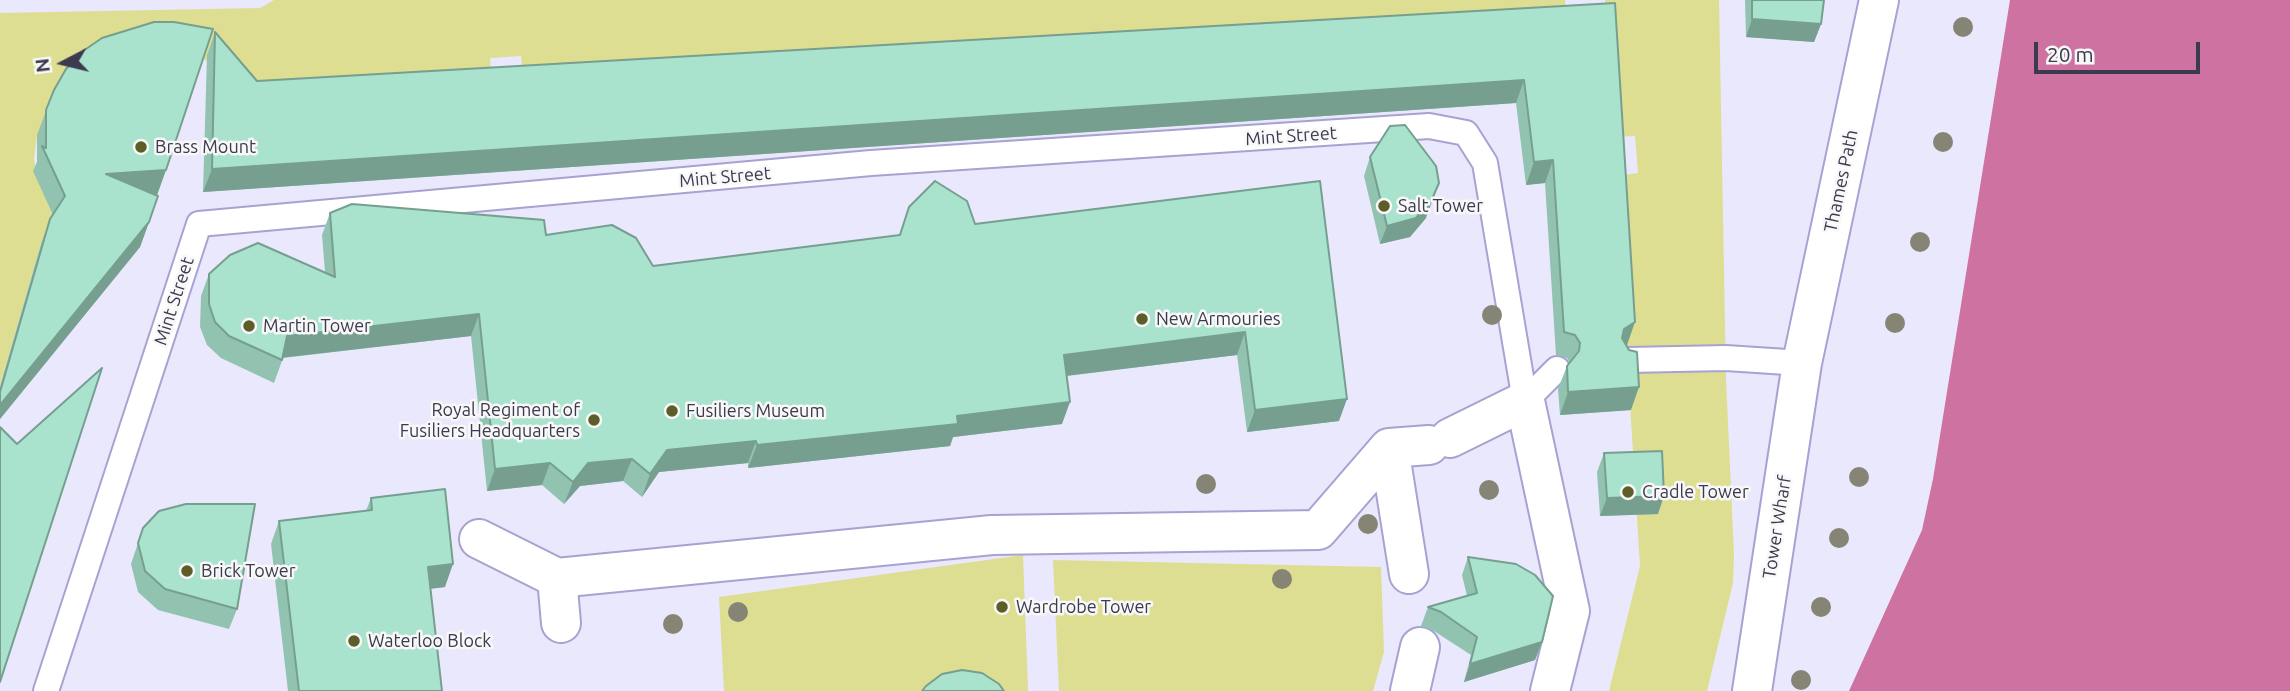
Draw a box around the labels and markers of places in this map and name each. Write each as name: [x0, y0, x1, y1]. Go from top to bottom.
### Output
place label: Brass Mount: [155, 136, 256, 158]
marker: Brass Mount: [133, 139, 149, 155]
place label: Salt Tower: [1398, 195, 1483, 217]
marker: Salt Tower: [1376, 198, 1392, 214]
place label: New Armouries: [1156, 308, 1281, 330]
marker: New Armouries: [1134, 311, 1150, 327]
place label: Martin Tower: [263, 315, 371, 337]
marker: Martin Tower: [241, 318, 257, 334]
place label: Royal Regiment of Fusiliers Headquarters: [400, 399, 580, 442]
place label: Fusiliers Museum: [686, 400, 825, 422]
marker: Fusiliers Museum: [664, 403, 680, 419]
marker: Royal Regiment of Fusiliers Headquarters: [586, 412, 602, 428]
place label: Cradle Tower: [1642, 481, 1749, 503]
marker: Cradle Tower: [1620, 484, 1636, 500]
place label: Brick Tower: [201, 560, 296, 582]
marker: Brick Tower: [179, 563, 195, 579]
place label: Wardrobe Tower: [1016, 596, 1151, 618]
marker: Wardrobe Tower: [994, 599, 1010, 615]
place label: Waterloo Block: [368, 630, 491, 652]
marker: Waterloo Block: [346, 633, 362, 649]

